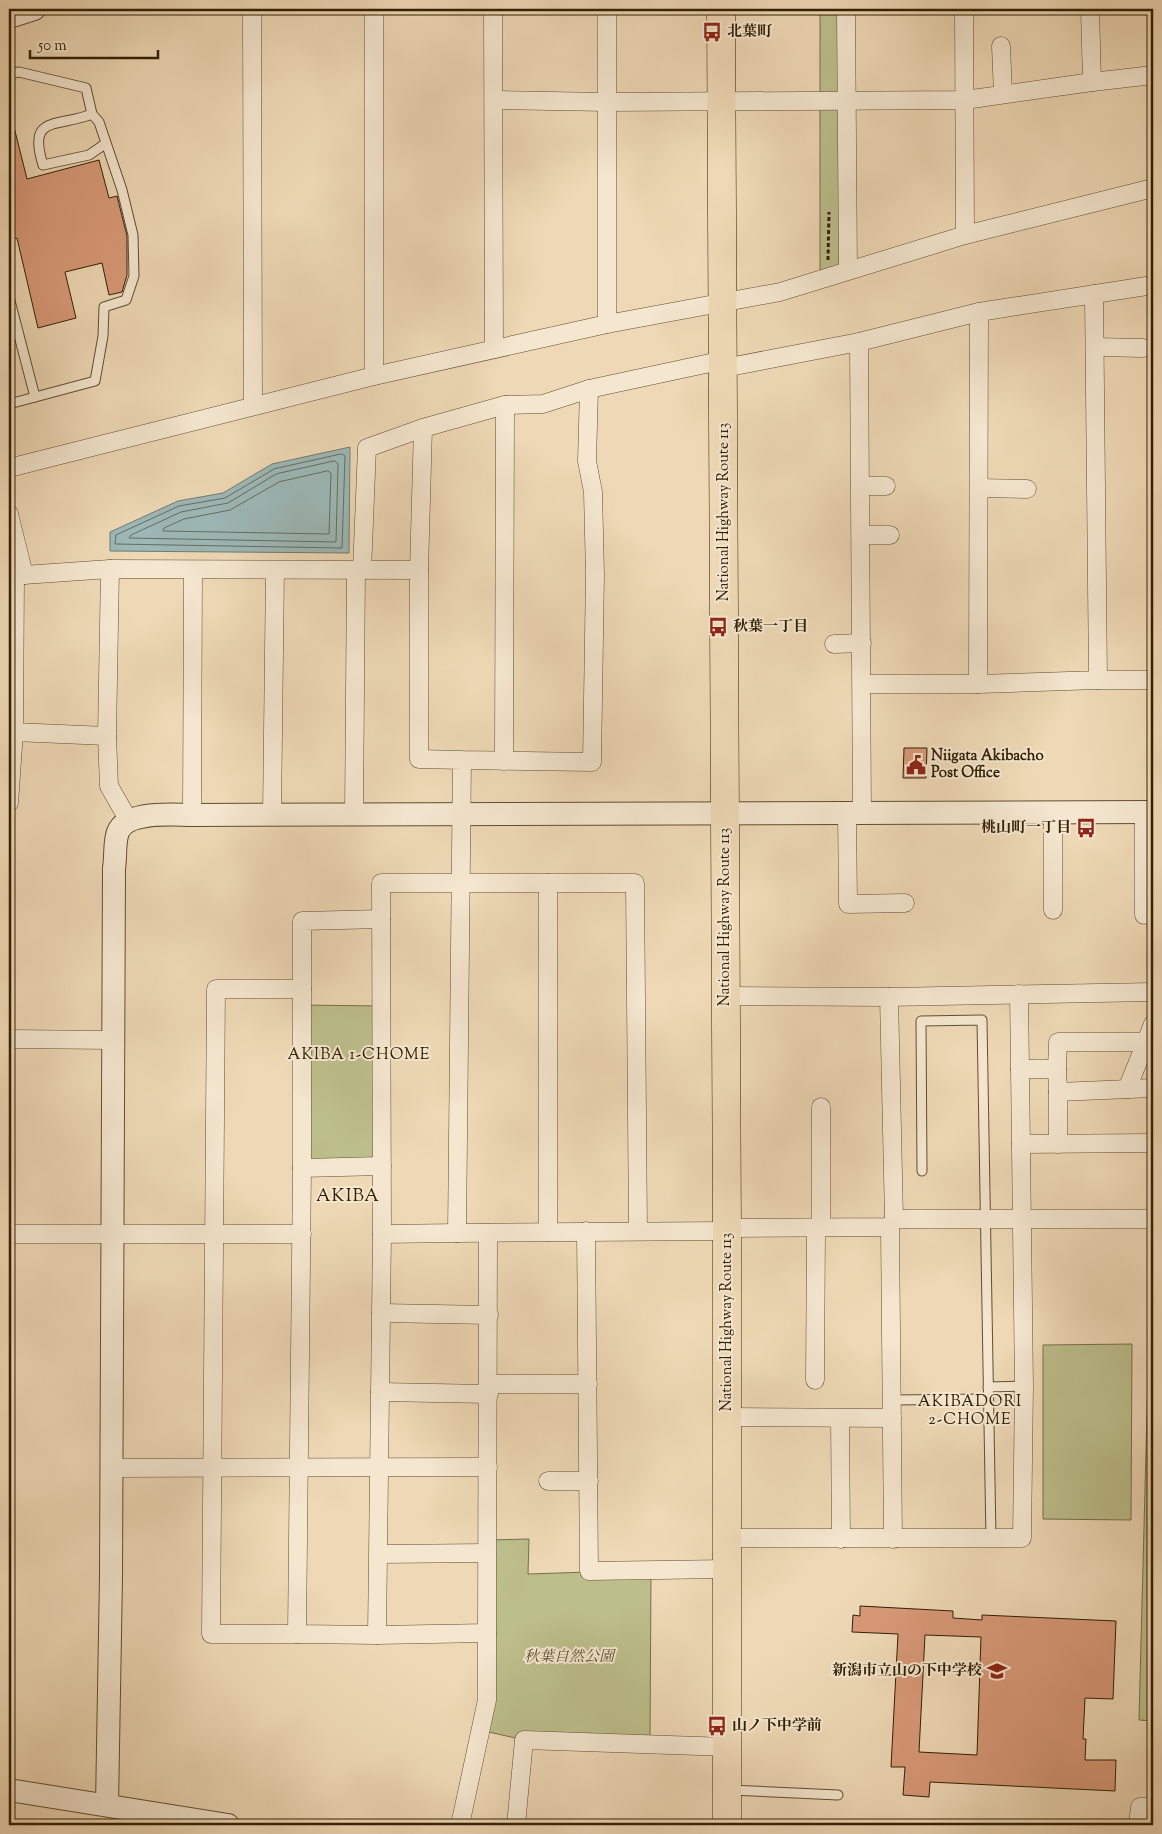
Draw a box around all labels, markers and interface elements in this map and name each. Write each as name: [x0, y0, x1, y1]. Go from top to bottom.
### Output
bus stop icon: 北葉町: [701, 21, 723, 43]
place label: 北葉町: [727, 22, 772, 43]
scale bar: [30, 28, 158, 60]
text: 50 m: [37, 36, 67, 57]
street label: National Highway Route 113: [714, 423, 735, 601]
bus stop icon: 秋葉一丁目: [707, 616, 729, 638]
place label: 秋葉一丁目: [733, 617, 808, 638]
place label: Niigata Akibacho Post Office: [931, 746, 1044, 784]
public building icon: Niigata Akibacho Post Office: [905, 754, 927, 776]
bus stop icon: 桃山町一丁目: [1075, 817, 1097, 839]
place label: 桃山町一丁目: [981, 818, 1071, 839]
street label: National Highway Route 113: [715, 828, 736, 1006]
district label: AKIBA 1-CHOME: [288, 1044, 430, 1067]
district label: AKIBA: [316, 1184, 380, 1210]
street label: National Highway Route 113: [717, 1233, 738, 1411]
district label: AKIBADORI 2-CHOME: [918, 1391, 1022, 1432]
park label: 秋葉自然公園: [524, 1647, 617, 1668]
school or university icon: 新潟市立山の下中学校: [986, 1660, 1008, 1682]
place label: 新潟市立山の下中学校: [832, 1661, 982, 1682]
bus stop icon: 山ノ下中学前: [706, 1715, 728, 1737]
place label: 山ノ下中学前: [732, 1716, 822, 1737]

